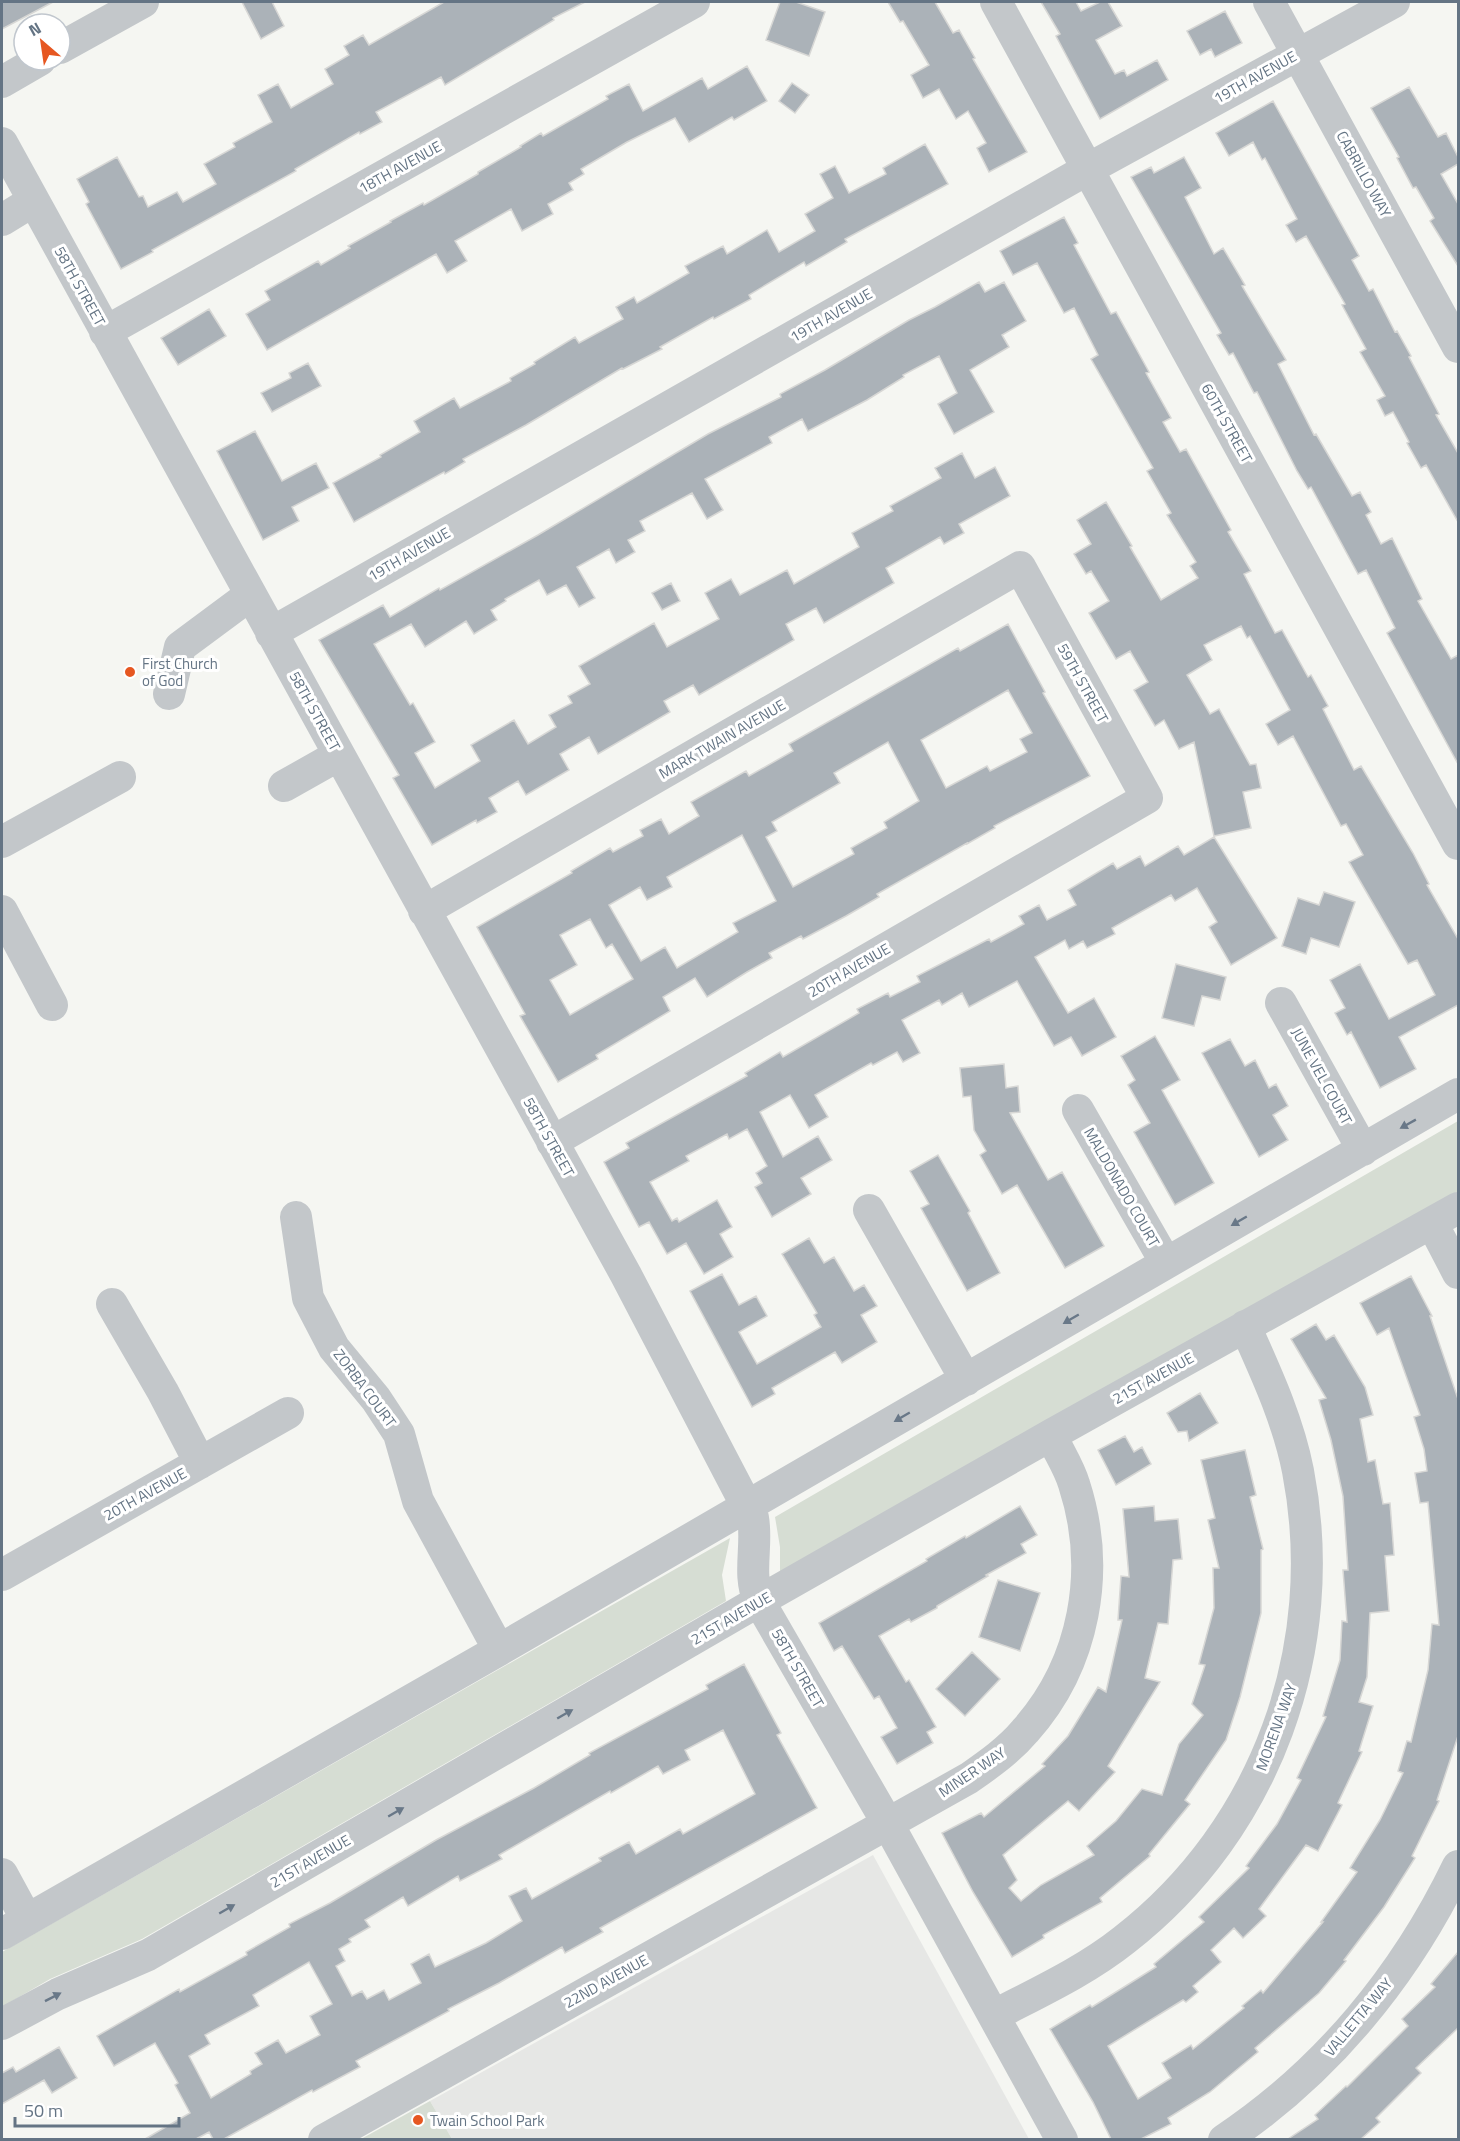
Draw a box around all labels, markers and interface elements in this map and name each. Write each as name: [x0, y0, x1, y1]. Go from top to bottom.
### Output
north arrow: [12, 12, 72, 72]
text: N: [24, 16, 45, 42]
street label: 19TH AVENUE: [1209, 45, 1301, 109]
street label: CABRILLO WAY: [1331, 127, 1397, 221]
street label: 18TH AVENUE: [354, 135, 446, 199]
street label: 58TH STREET: [49, 242, 111, 330]
street label: 19TH AVENUE: [786, 282, 876, 348]
street label: 60TH STREET: [1196, 379, 1258, 467]
street label: 19TH AVENUE: [364, 521, 454, 587]
street label: 59TH STREET: [1052, 639, 1114, 727]
place label: First Church of God: [142, 652, 218, 692]
marker: First Church of God: [123, 665, 137, 679]
street label: 58TH STREET: [284, 667, 346, 755]
street label: MARK TWAIN AVENUE: [654, 693, 790, 785]
street label: 20TH AVENUE: [804, 937, 894, 1003]
street label: JUNE VEL COURT: [1286, 1023, 1358, 1129]
street label: 58TH STREET: [518, 1093, 580, 1181]
one-way arrow: [1399, 1119, 1416, 1129]
street label: MALDONADO COURT: [1078, 1123, 1166, 1251]
one-way arrow: [1230, 1216, 1247, 1226]
one-way arrow: [1062, 1314, 1079, 1324]
street label: ZORBA COURT: [328, 1344, 402, 1432]
street label: 21ST AVENUE: [1108, 1346, 1198, 1410]
one-way arrow: [893, 1412, 910, 1422]
street label: 20TH AVENUE: [99, 1462, 191, 1526]
street label: 21ST AVENUE: [686, 1586, 776, 1650]
street label: 58TH STREET: [766, 1624, 830, 1712]
street label: MORENA WAY: [1250, 1680, 1302, 1774]
one-way arrow: [557, 1709, 574, 1719]
street label: MINER WAY: [934, 1741, 1010, 1803]
one-way arrow: [388, 1806, 404, 1817]
street label: 21ST AVENUE: [265, 1829, 355, 1893]
one-way arrow: [219, 1904, 235, 1915]
street label: 22ND AVENUE: [560, 1948, 652, 2014]
street label: VALLETTA WAY: [1318, 1973, 1398, 2061]
one-way arrow: [45, 1992, 62, 2001]
scale bar: [15, 2090, 178, 2128]
text: 50 m: [24, 2097, 63, 2124]
place label: Twain School Park: [430, 2109, 544, 2132]
marker: Twain School Park: [411, 2113, 425, 2127]

